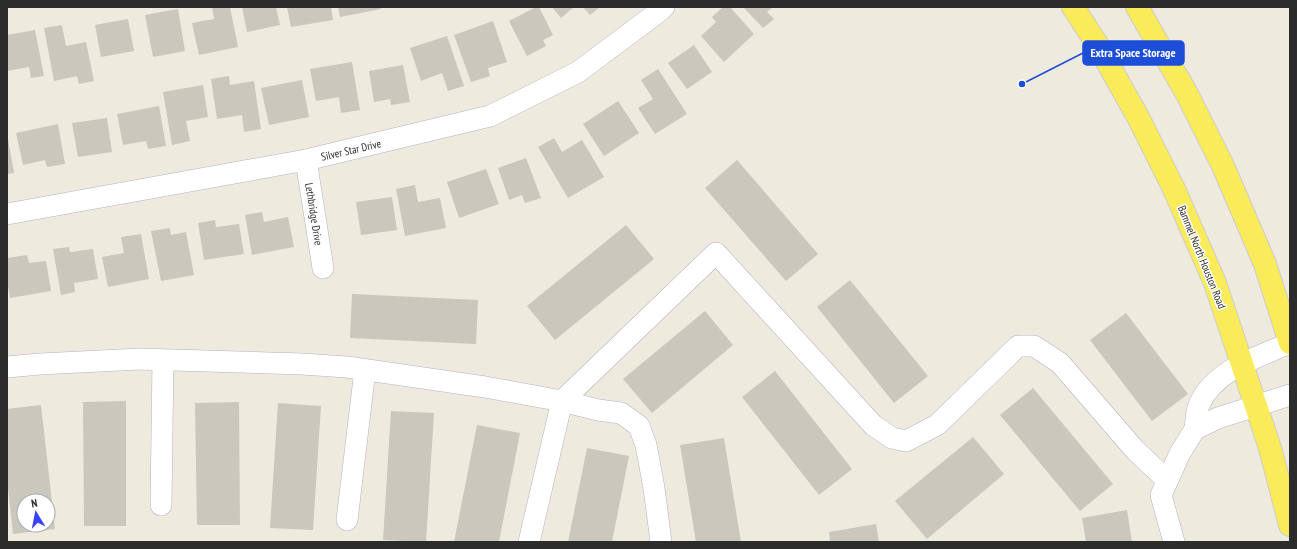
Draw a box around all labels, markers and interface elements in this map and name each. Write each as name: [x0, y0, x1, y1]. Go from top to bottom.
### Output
callout: Extra Space Storage: [1083, 41, 1184, 65]
text: Extra Space Storage: [1090, 45, 1176, 60]
street label: Silver Star Drive: [320, 136, 383, 164]
street label: Lethbridge Drive: [302, 182, 326, 247]
street label: Bammel North Houston Road: [1175, 203, 1229, 311]
north arrow: [16, 493, 56, 533]
text: N: [30, 496, 38, 511]

